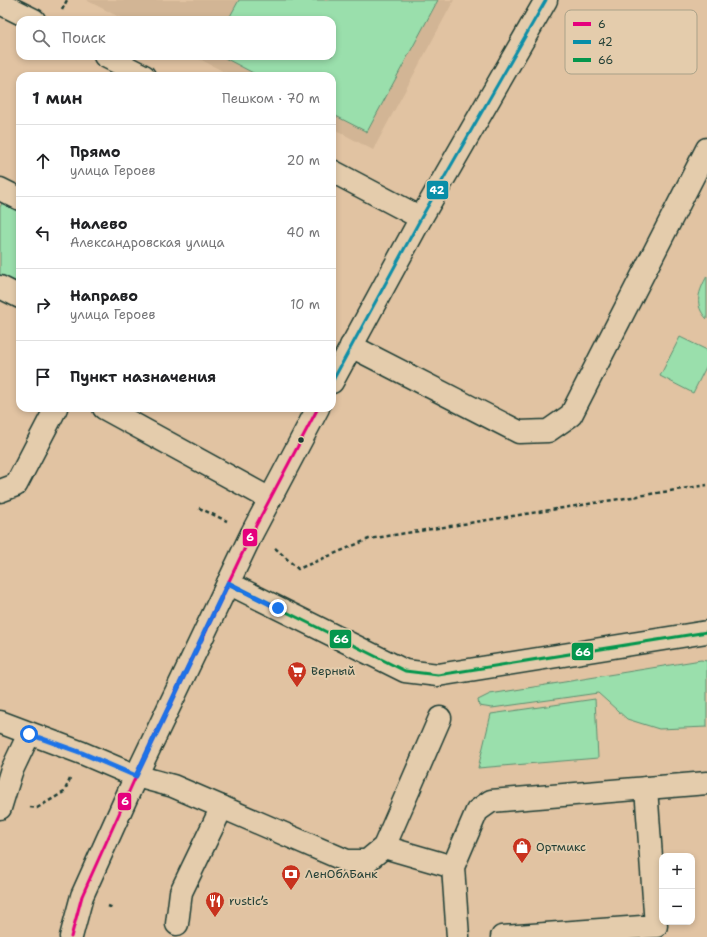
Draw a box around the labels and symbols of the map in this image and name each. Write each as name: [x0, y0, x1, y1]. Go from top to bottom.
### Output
legend: [565, 10, 697, 74]
text: 6: [598, 17, 606, 32]
text: 42: [598, 35, 613, 50]
text: 66: [598, 53, 613, 68]
line badge: 42: [426, 180, 449, 200]
text: 42: [430, 183, 445, 198]
unlabelled marker: [296, 435, 306, 445]
line badge: 6: [242, 528, 258, 547]
text: 6: [246, 530, 254, 545]
route end: [269, 599, 287, 617]
line badge: 66: [329, 629, 352, 649]
text: 66: [333, 632, 349, 647]
line badge: 66: [571, 642, 594, 661]
text: 66: [575, 645, 591, 660]
supermarket icon: Верный: [286, 660, 308, 688]
place label: Верный: [311, 663, 355, 679]
route start: [20, 725, 38, 743]
line badge: 6: [117, 792, 132, 811]
text: 6: [121, 794, 129, 809]
shop icon: Ортмикс: [511, 836, 533, 864]
place label: Ортмикс: [536, 839, 586, 855]
bank icon: ЛенОблБанк: [280, 863, 302, 891]
place label: ЛенОблБанк: [305, 866, 378, 882]
restaurant icon: rustic’s: [204, 890, 226, 918]
place label: rustic’s: [229, 893, 268, 909]

